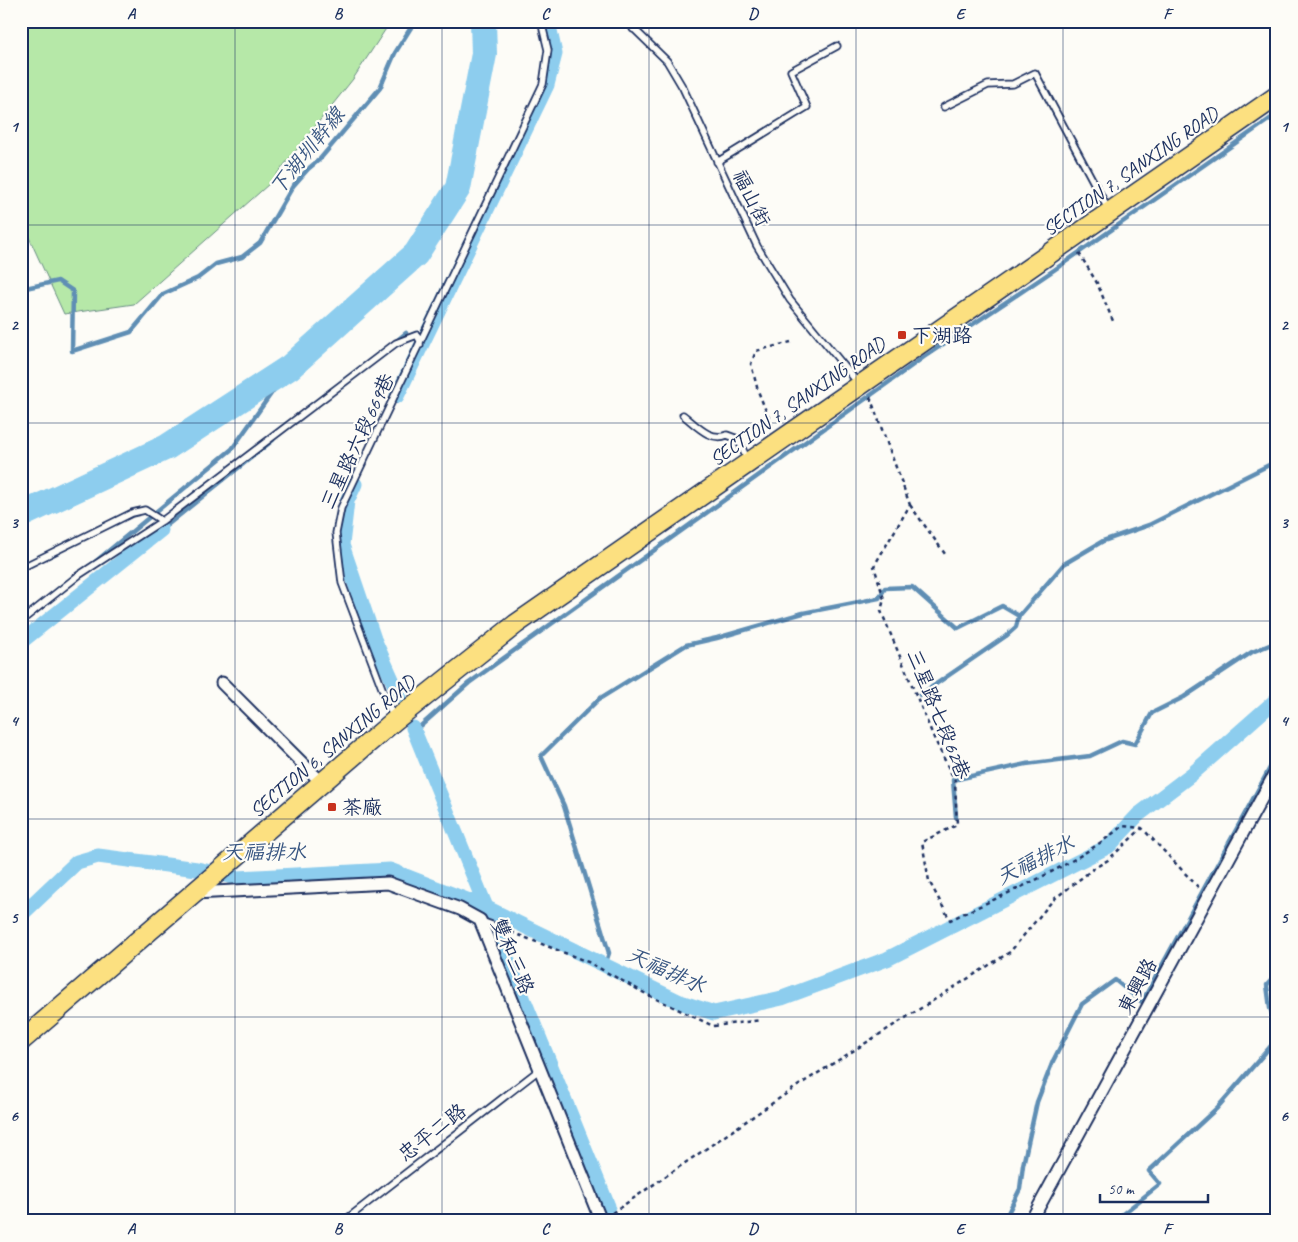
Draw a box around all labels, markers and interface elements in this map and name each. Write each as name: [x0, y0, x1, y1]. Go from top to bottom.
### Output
text: A: [127, 4, 137, 24]
text: B: [334, 4, 344, 24]
text: C: [541, 4, 551, 24]
text: D: [748, 4, 759, 24]
text: E: [956, 4, 967, 24]
text: F: [1163, 4, 1174, 24]
water label: 下湖圳幹線: [264, 101, 351, 200]
street label: SECTION 7, SANXING ROAD: [1038, 101, 1224, 241]
text: 1: [10, 117, 19, 137]
text: 1: [1280, 117, 1289, 137]
street label: 福山街: [727, 166, 776, 231]
text: 2: [10, 315, 19, 335]
text: 2: [1280, 315, 1289, 335]
place label: 下湖路: [912, 323, 973, 348]
marker: 下湖路: [896, 329, 908, 341]
street label: SECTION 7, SANXING ROAD: [705, 331, 891, 471]
street label: 三星路六段669巷: [315, 368, 400, 513]
text: 3: [10, 513, 19, 533]
text: 3: [1280, 513, 1289, 533]
street label: 三星路七段62巷: [901, 646, 976, 784]
street label: SECTION 6, SANXING ROAD: [244, 669, 421, 823]
text: 4: [10, 711, 19, 731]
text: 4: [1280, 711, 1289, 731]
place label: 茶廠: [342, 795, 382, 820]
marker: 茶廠: [326, 801, 338, 813]
water label: 天福排水: [992, 829, 1079, 891]
water label: 天福排水: [222, 839, 307, 865]
text: 5: [11, 908, 20, 928]
text: 5: [1281, 908, 1290, 928]
street label: 雙和三路: [485, 914, 540, 999]
water label: 天福排水: [622, 941, 711, 999]
street label: 東興路: [1112, 953, 1163, 1019]
street label: 忠平二路: [393, 1097, 472, 1167]
text: 6: [10, 1106, 19, 1126]
text: 6: [1280, 1106, 1289, 1126]
scale bar: [1100, 1172, 1208, 1204]
text: 50 m: [1108, 1180, 1135, 1199]
text: A: [127, 1219, 137, 1239]
text: B: [334, 1219, 344, 1239]
text: C: [541, 1219, 551, 1239]
text: D: [748, 1219, 759, 1239]
text: E: [956, 1219, 967, 1239]
text: F: [1163, 1219, 1174, 1239]

